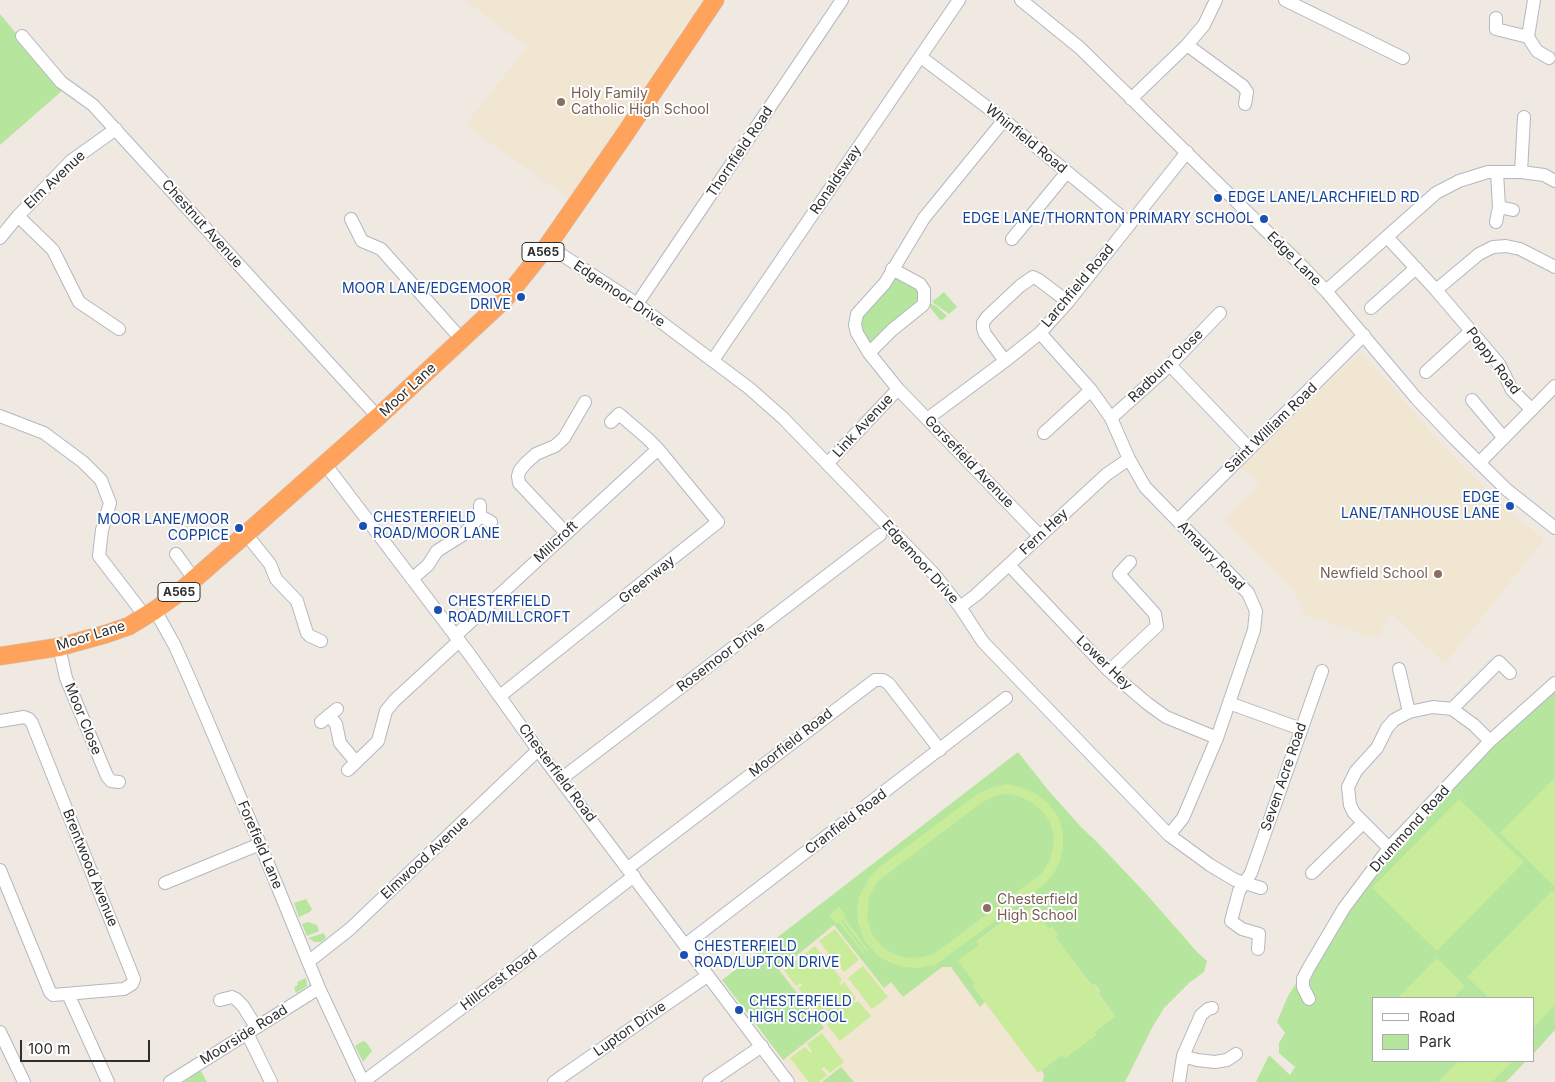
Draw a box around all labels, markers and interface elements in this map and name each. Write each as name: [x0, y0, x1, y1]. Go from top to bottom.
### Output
place label: Holy Family Catholic High School: [571, 86, 709, 118]
marker: Holy Family Catholic High School: [555, 96, 567, 108]
street label: Whinfield Road: [982, 101, 1070, 177]
street label: Thornfield Road: [703, 103, 777, 201]
street label: Ronaldsway: [807, 142, 865, 218]
street label: Elm Avenue: [21, 148, 89, 212]
street label: Chestnut Avenue: [158, 176, 246, 272]
place label: EDGE LANE/LARCHFIELD RD: [1228, 190, 1420, 206]
marker: EDGE LANE/LARCHFIELD RD: [1212, 192, 1224, 204]
place label: EDGE LANE/THORNTON PRIMARY SCHOOL: [963, 211, 1254, 227]
marker: EDGE LANE/THORNTON PRIMARY SCHOOL: [1258, 213, 1270, 225]
street label: Edge Lane: [1263, 228, 1325, 290]
street label: Larchfield Road: [1038, 241, 1118, 331]
road number: A565: [522, 242, 564, 262]
street label: Edgemoor Drive: [570, 257, 668, 331]
place label: MOOR LANE/EDGEMOOR DRIVE: [342, 281, 511, 314]
marker: MOOR LANE/EDGEMOOR DRIVE: [515, 291, 527, 303]
street label: Poppy Road: [1462, 324, 1524, 398]
street label: Radburn Close: [1125, 326, 1207, 406]
street label: Moor Lane: [376, 360, 440, 420]
street label: Saint William Road: [1221, 380, 1321, 476]
street label: Link Avenue: [829, 391, 897, 461]
street label: Gorsefield Avenue: [921, 412, 1017, 512]
place label: EDGE LANE/TANHOUSE LANE: [1341, 490, 1500, 522]
marker: EDGE LANE/TANHOUSE LANE: [1504, 500, 1516, 512]
street label: Fern Hey: [1016, 505, 1072, 559]
place label: CHESTERFIELD ROAD/MOOR LANE: [373, 510, 500, 542]
place label: MOOR LANE/MOOR COPPICE: [97, 512, 229, 544]
street label: Edgemoor Drive: [878, 517, 962, 607]
street label: Millcroft: [531, 518, 581, 566]
street label: Amaury Road: [1174, 518, 1248, 594]
marker: CHESTERFIELD ROAD/MOOR LANE: [357, 520, 369, 532]
marker: MOOR LANE/MOOR COPPICE: [233, 522, 245, 534]
street label: Greenway: [616, 552, 678, 608]
place label: Newfield School: [1320, 566, 1428, 582]
marker: Newfield School: [1432, 568, 1444, 580]
road number: A565: [158, 582, 200, 602]
place label: CHESTERFIELD ROAD/MILLCROFT: [448, 594, 571, 626]
marker: CHESTERFIELD ROAD/MILLCROFT: [432, 604, 444, 616]
street label: Moor Lane: [55, 618, 127, 654]
street label: Rosemoor Drive: [674, 618, 768, 696]
street label: Lower Hey: [1073, 632, 1135, 694]
street label: Moor Close: [61, 681, 105, 757]
street label: Moorfield Road: [746, 705, 836, 781]
street label: Chesterfield Road: [515, 721, 599, 825]
street label: Seven Acre Road: [1258, 721, 1310, 833]
street label: Drummond Road: [1367, 782, 1453, 876]
street label: Cranfield Road: [802, 786, 890, 858]
street label: Forefield Lane: [234, 798, 286, 892]
street label: Brentwood Avenue: [59, 807, 121, 929]
street label: Elmwood Avenue: [378, 813, 472, 903]
place label: Chesterfield High School: [997, 892, 1078, 924]
marker: Chesterfield High School: [981, 902, 993, 914]
place label: CHESTERFIELD ROAD/LUPTON DRIVE: [694, 939, 840, 972]
street label: Hillcrest Road: [457, 946, 541, 1014]
marker: CHESTERFIELD ROAD/LUPTON DRIVE: [678, 949, 690, 961]
place label: CHESTERFIELD HIGH SCHOOL: [749, 994, 852, 1026]
legend: [1372, 997, 1535, 1062]
street label: Lupton Drive: [591, 998, 669, 1060]
street label: Moorside Road: [197, 1001, 291, 1069]
marker: CHESTERFIELD HIGH SCHOOL: [733, 1004, 745, 1016]
text: Road: [1419, 1007, 1455, 1026]
scale bar: [22, 1030, 152, 1062]
text: Park: [1419, 1032, 1451, 1051]
text: 100 m: [28, 1039, 70, 1058]

